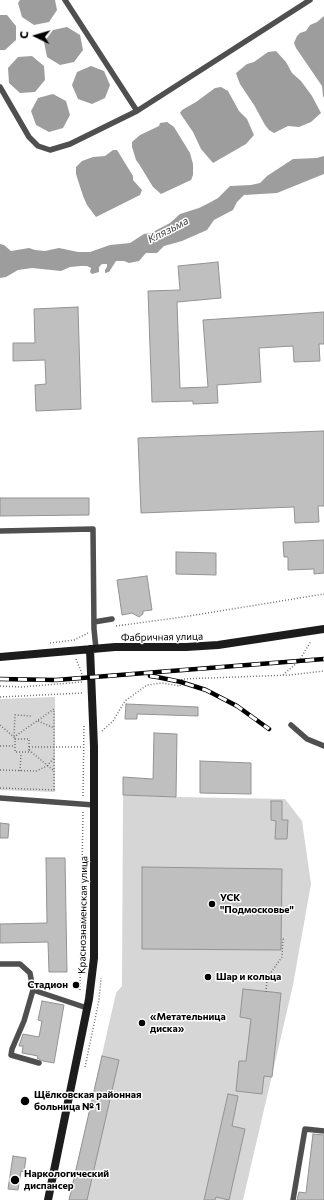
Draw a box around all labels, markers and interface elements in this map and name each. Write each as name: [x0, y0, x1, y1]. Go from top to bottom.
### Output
north arrow: [16, 16, 56, 56]
text: С: [17, 31, 30, 39]
water label: Клязьма: [145, 214, 191, 246]
street label: Фабричная улица: [121, 630, 203, 644]
street label: Краснознаменская улица: [76, 856, 90, 974]
place label: УСК "Подмосковье": [220, 892, 294, 916]
marker: УСК "Подмосковье": [207, 899, 217, 909]
place label: Шар и кольца: [216, 971, 281, 983]
marker: Шар и кольца: [203, 972, 213, 982]
place label: Стадион: [28, 979, 68, 991]
marker: Стадион: [71, 980, 81, 990]
place label: «Метательница диска»: [150, 1011, 226, 1034]
marker: «Метательница диска»: [137, 1018, 147, 1028]
place label: Щёлковская районная больница № 1: [34, 1089, 142, 1112]
marker: Щёлковская районная больница № 1: [19, 1095, 31, 1107]
place label: Наркологический диспансер: [24, 1168, 109, 1192]
marker: Наркологический диспансер: [9, 1174, 21, 1186]

